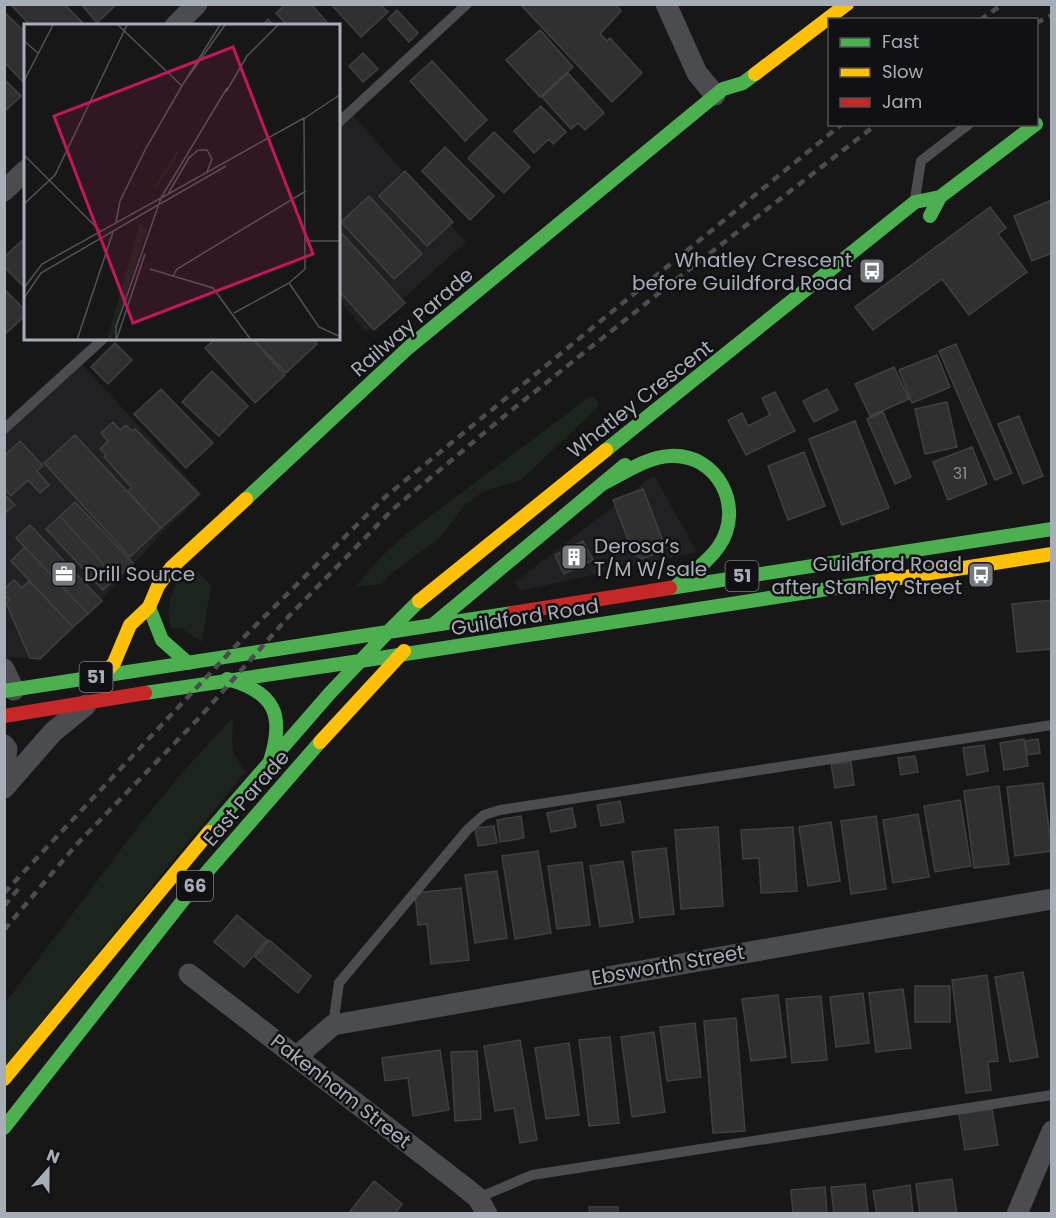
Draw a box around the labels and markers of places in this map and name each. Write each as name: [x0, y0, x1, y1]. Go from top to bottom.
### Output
place label: Whatley Crescent before Guildford Road: [632, 246, 852, 297]
bus stop icon: Whatley Crescent before Guildford Road: [857, 256, 887, 286]
place label: Derosa’s T/M W/sale: [594, 532, 707, 583]
building icon: Derosa’s T/M W/sale: [559, 542, 589, 572]
place label: Guildford Road after Stanley Street: [772, 550, 962, 601]
office icon: Drill Source: [49, 559, 79, 589]
place label: Drill Source: [84, 560, 195, 588]
bus stop icon: Guildford Road after Stanley Street: [966, 560, 996, 590]

